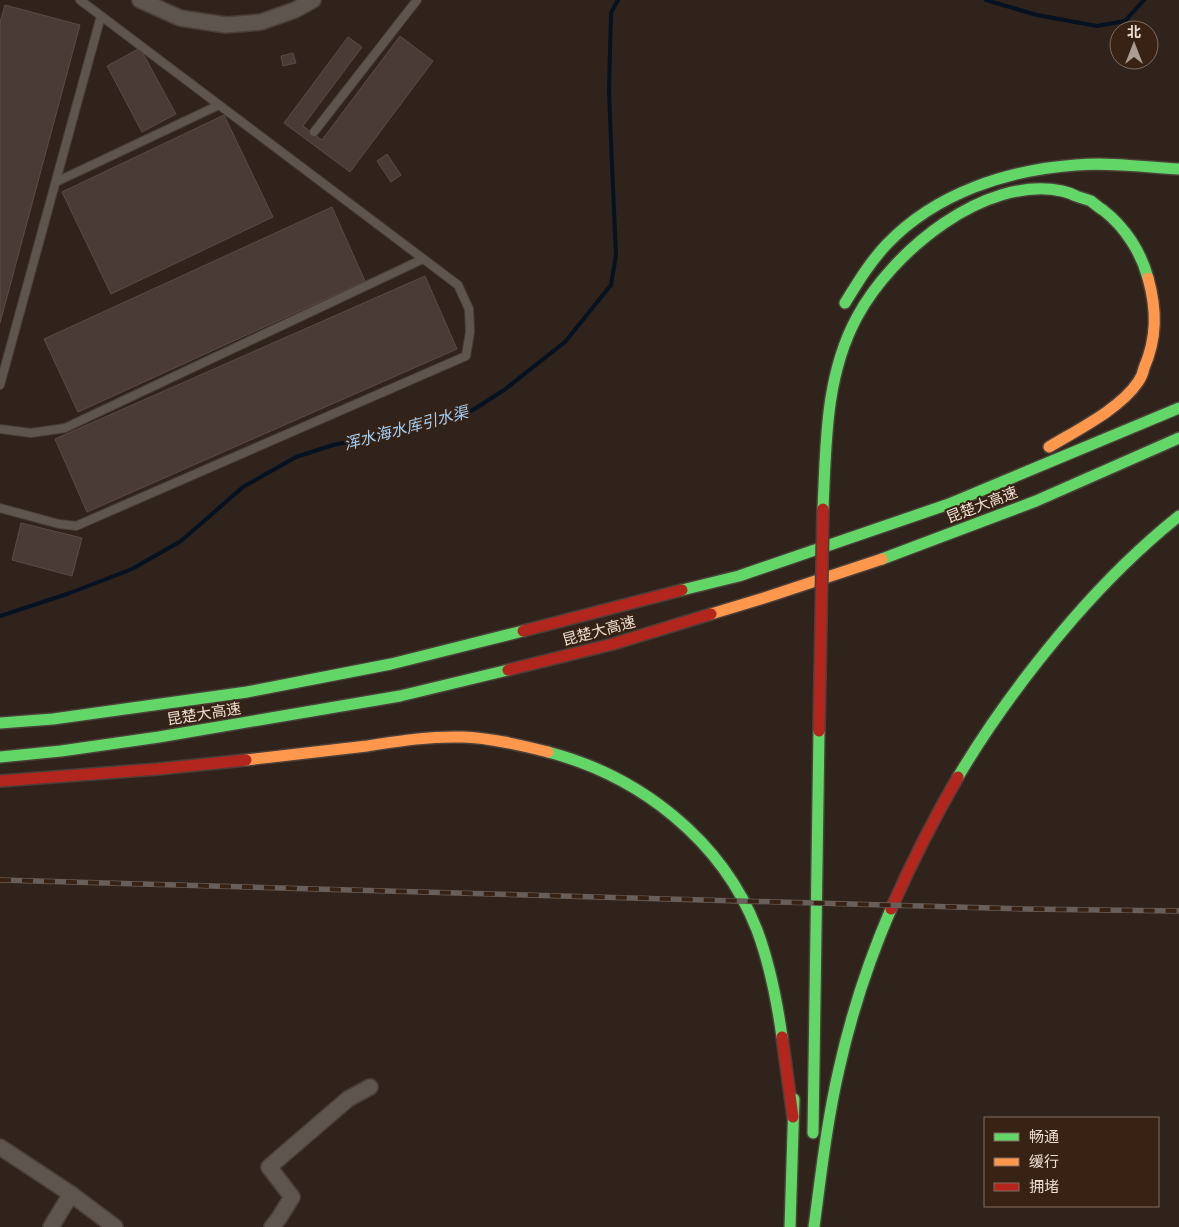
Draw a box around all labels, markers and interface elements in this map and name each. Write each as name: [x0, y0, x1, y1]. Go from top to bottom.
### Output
north arrow: [1109, 20, 1159, 70]
text: 北: [1127, 24, 1141, 41]
water label: 浑水海水库引水渠: [342, 402, 472, 454]
street label: 昆楚大高速: [944, 483, 1020, 527]
street label: 昆楚大高速: [560, 613, 638, 649]
street label: 昆楚大高速: [166, 699, 242, 729]
legend: [984, 1117, 1159, 1207]
text: 畅通: [1029, 1128, 1059, 1146]
text: 缓行: [1029, 1153, 1059, 1171]
text: 拥堵: [1029, 1178, 1059, 1196]

